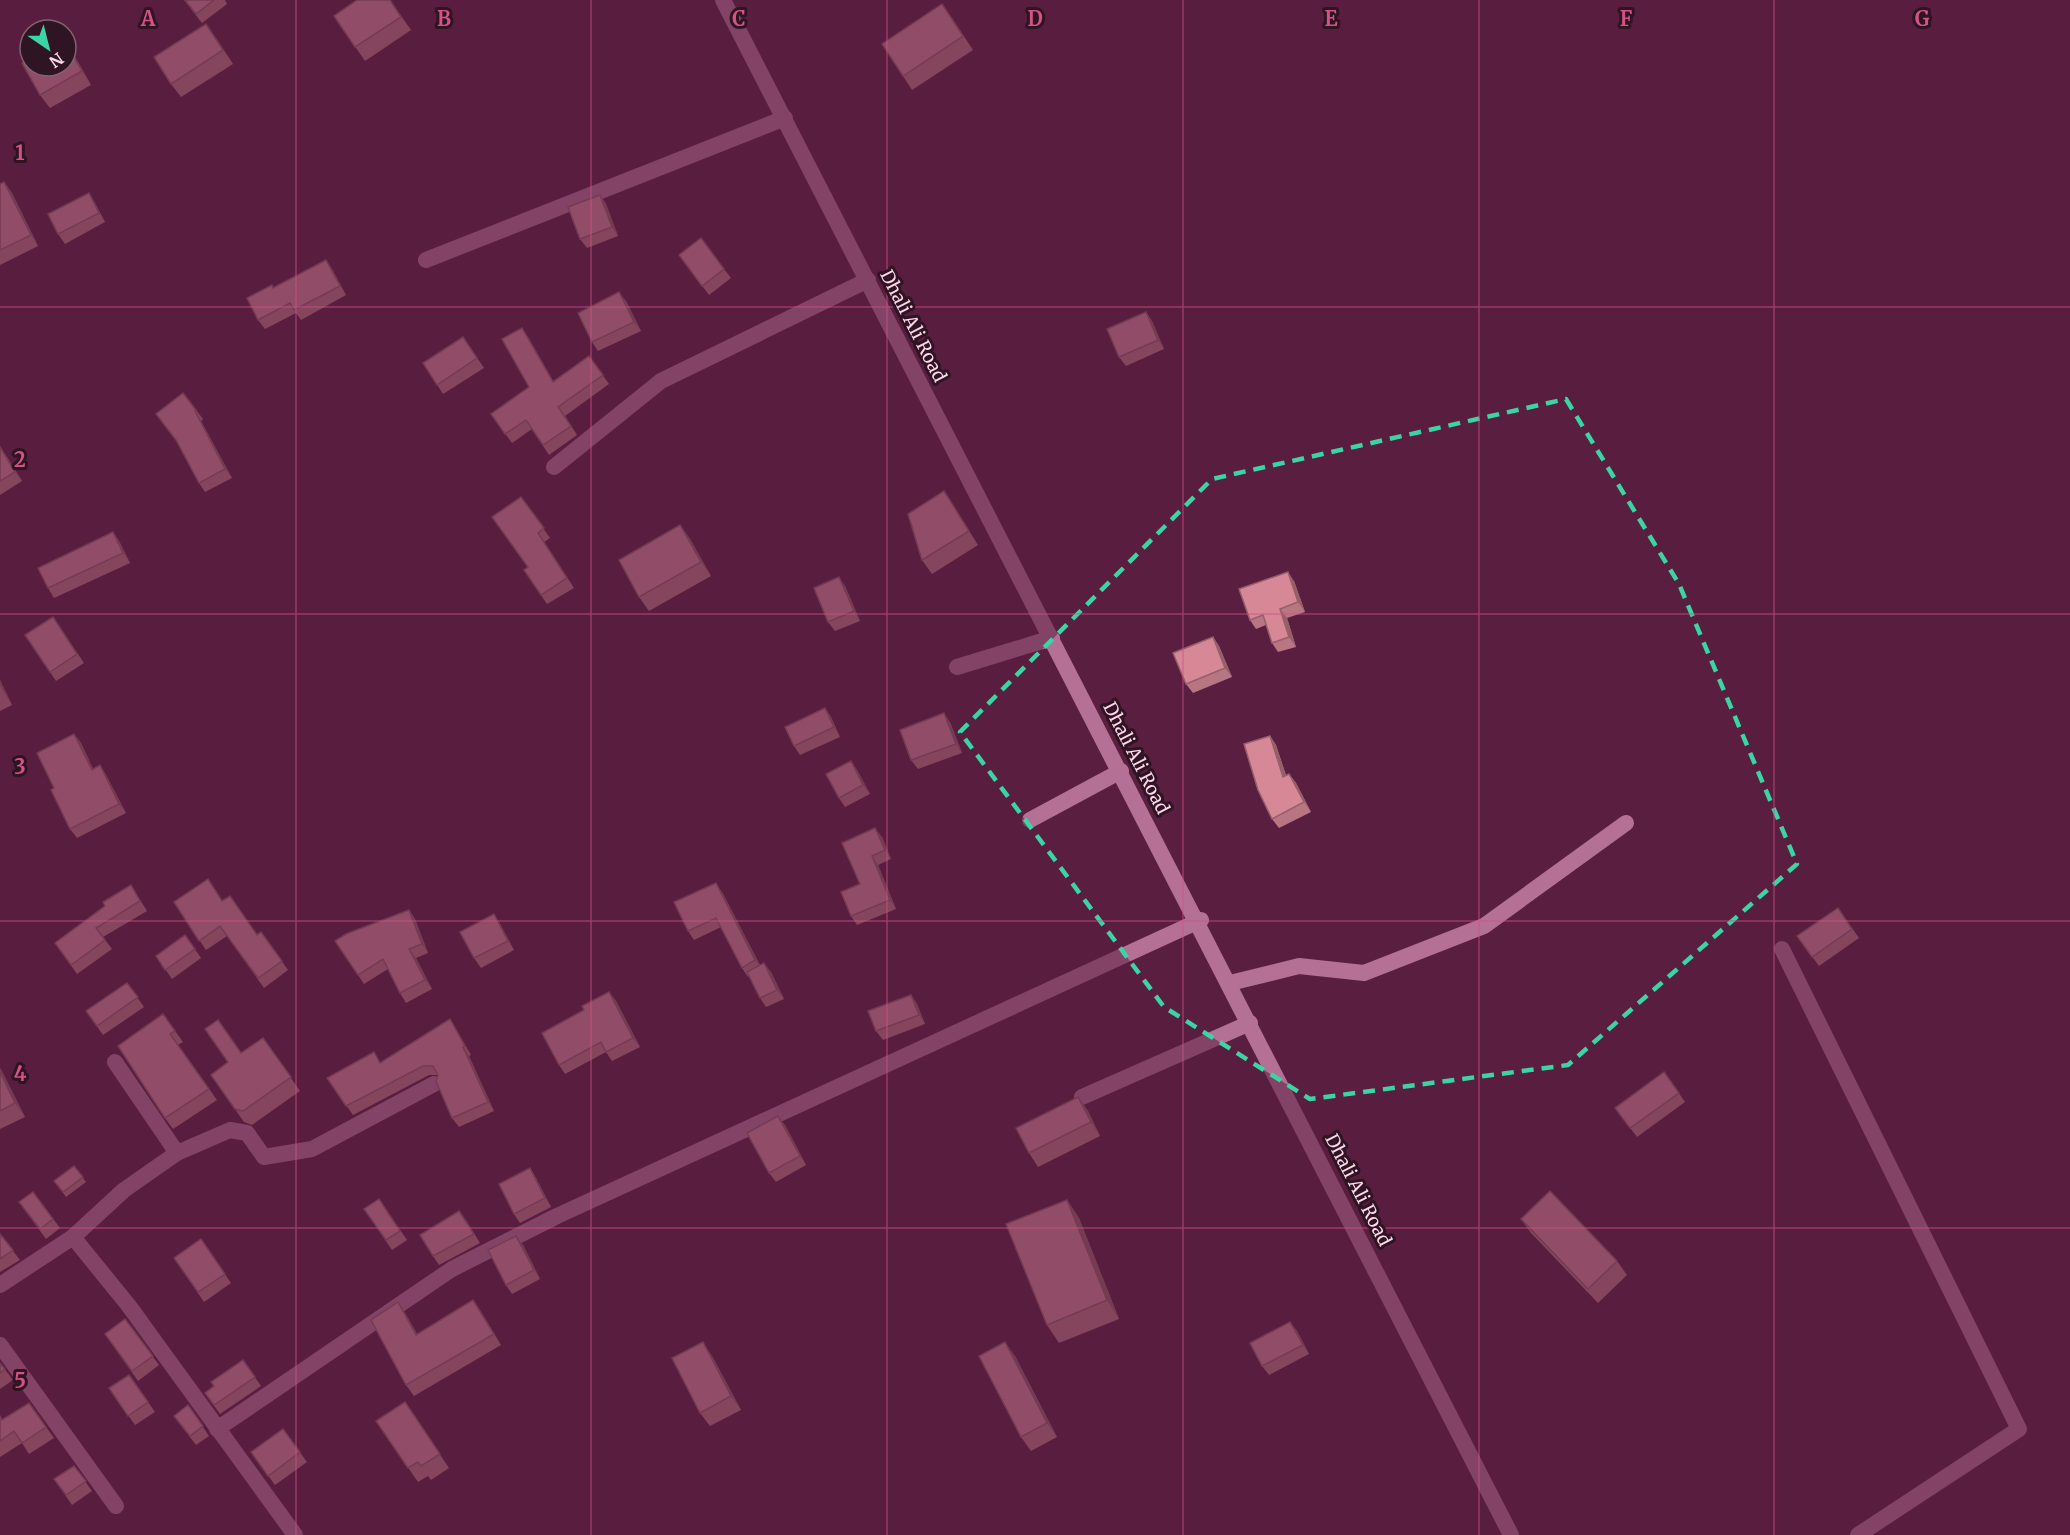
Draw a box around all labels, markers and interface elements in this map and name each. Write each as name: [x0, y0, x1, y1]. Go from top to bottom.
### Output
text: A: [140, 6, 156, 31]
text: B: [437, 6, 451, 31]
text: C: [732, 6, 746, 31]
text: D: [1027, 6, 1043, 31]
text: E: [1324, 6, 1338, 31]
text: F: [1620, 6, 1633, 31]
text: G: [1915, 6, 1930, 31]
north arrow: [18, 18, 78, 78]
text: N: [45, 48, 68, 72]
text: 1: [15, 140, 25, 165]
street label: Dhali Ali Road: [875, 266, 952, 386]
text: 2: [14, 447, 26, 472]
street label: Dhali Ali Road: [1098, 698, 1175, 818]
text: 3: [14, 754, 26, 779]
text: 4: [14, 1061, 27, 1086]
street label: Dhali Ali Road: [1320, 1130, 1397, 1250]
text: 5: [14, 1368, 26, 1393]

